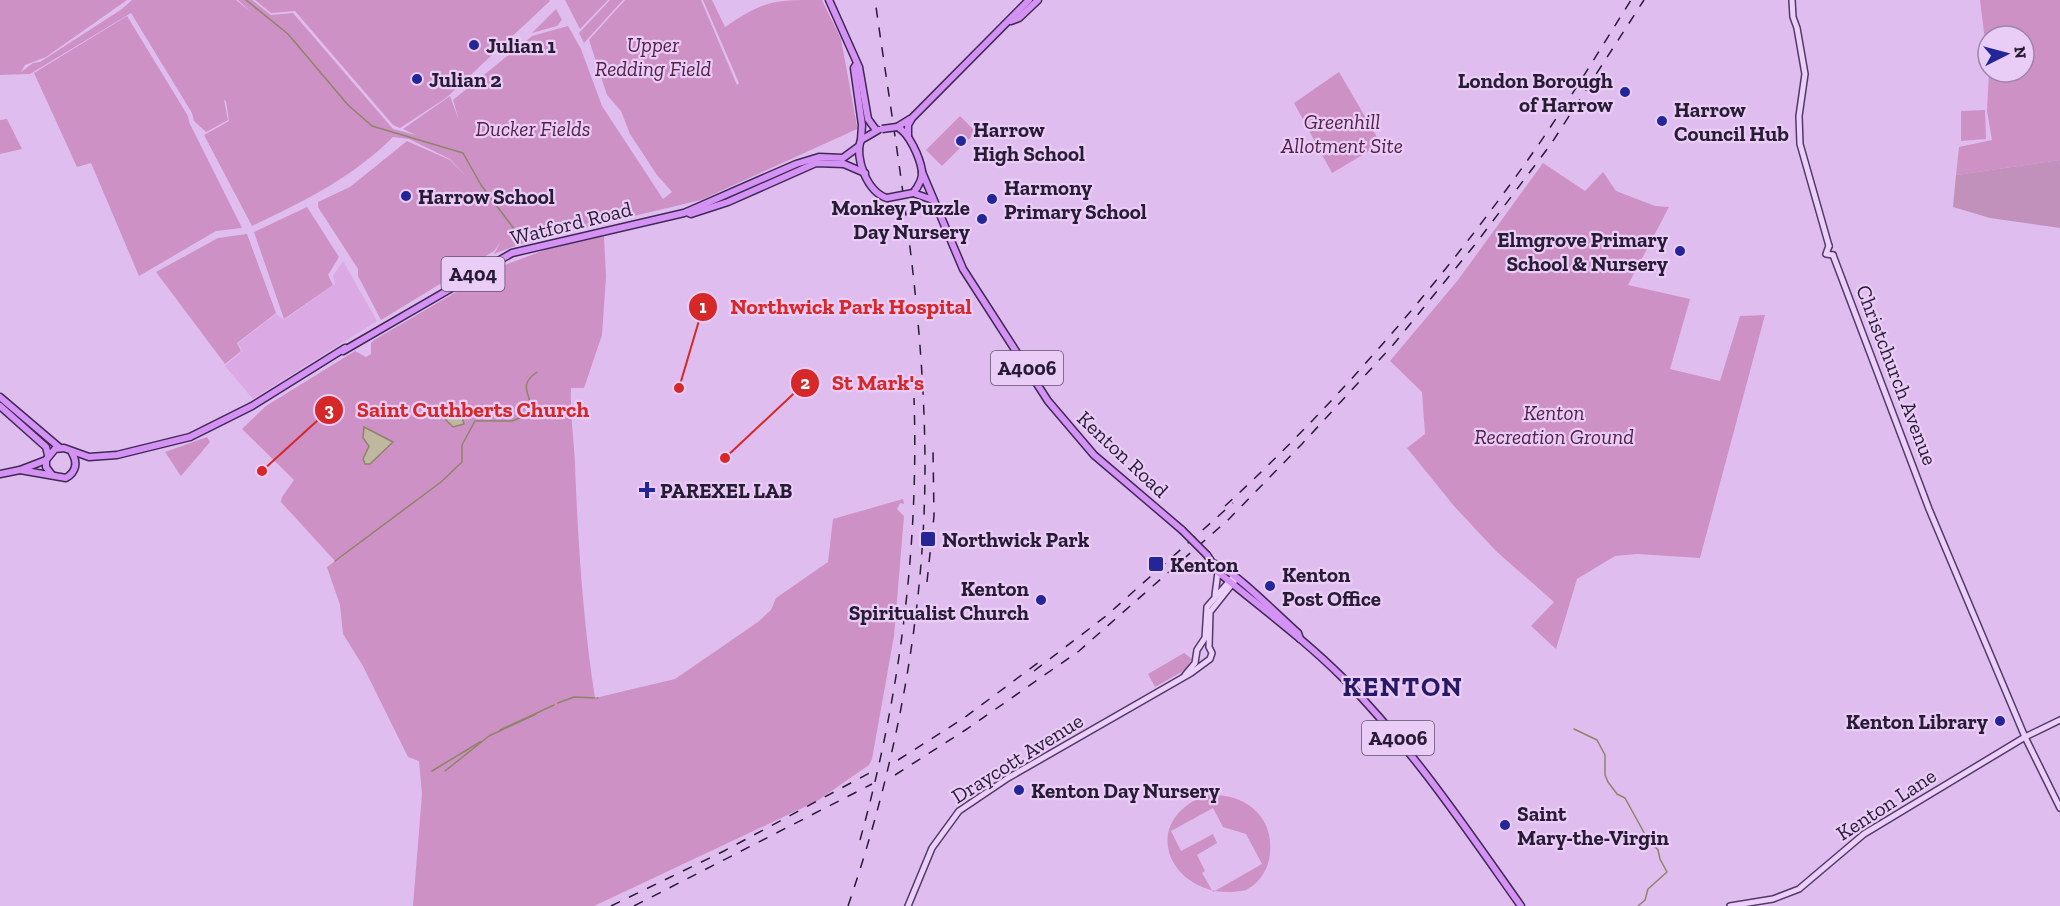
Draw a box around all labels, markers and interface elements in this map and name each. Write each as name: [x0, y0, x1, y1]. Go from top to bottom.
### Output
north arrow: [1976, 24, 2036, 84]
park label: Upper Redding Field: [595, 32, 711, 81]
place label: Julian 1: [486, 33, 556, 58]
marker: Julian 1: [467, 38, 481, 52]
text: N: [2010, 45, 2031, 60]
place label: Julian 2: [429, 67, 502, 92]
place label: London Borough of Harrow: [1458, 68, 1613, 117]
marker: Julian 2: [410, 72, 424, 86]
marker: London Borough of Harrow: [1618, 85, 1632, 99]
place label: Harrow Council Hub: [1674, 97, 1789, 146]
park label: Greenhill Allotment Site: [1280, 109, 1403, 158]
marker: Harrow Council Hub: [1655, 114, 1669, 128]
park label: Ducker Fields: [476, 116, 590, 141]
place label: Harrow High School: [973, 117, 1085, 166]
marker: Harrow High School: [954, 134, 968, 148]
place label: Harmony Primary School: [1004, 175, 1147, 224]
place label: Harrow School: [418, 184, 555, 209]
marker: Harrow School: [399, 189, 413, 203]
marker: Harmony Primary School: [985, 192, 999, 206]
place label: Monkey Puzzle Day Nursery: [831, 195, 970, 244]
street label: Watford Road: [508, 196, 635, 250]
marker: Monkey Puzzle Day Nursery: [975, 212, 989, 226]
place label: Elmgrove Primary School & Nursery: [1497, 227, 1668, 276]
marker: Elmgrove Primary School & Nursery: [1673, 244, 1687, 258]
road number: A404: [442, 257, 504, 291]
street label: Christchurch Avenue: [1851, 281, 1943, 469]
callout: Northwick Park Hospital: [688, 287, 984, 327]
text: Northwick Park Hospital: [730, 293, 972, 320]
text: 1: [699, 296, 707, 318]
road number: A4006: [991, 351, 1063, 385]
callout: St Mark's: [790, 363, 936, 403]
text: St Mark's: [832, 369, 924, 396]
text: 2: [800, 372, 810, 394]
callout: Saint Cuthberts Church: [314, 390, 601, 430]
text: Saint Cuthberts Church: [357, 396, 589, 423]
text: 3: [324, 399, 334, 421]
park label: Kenton Recreation Ground: [1474, 400, 1634, 449]
street label: Kenton Road: [1072, 405, 1174, 503]
place label: PAREXEL LAB: [660, 478, 792, 503]
marker: PAREXEL LAB: [638, 481, 656, 499]
place label: Northwick Park: [942, 527, 1090, 552]
marker: Northwick Park: [919, 530, 937, 548]
place label: Kenton: [1170, 552, 1239, 577]
marker: Kenton: [1147, 555, 1165, 573]
place label: Kenton Post Office: [1282, 562, 1381, 611]
place label: Kenton Spiritualist Church: [849, 576, 1030, 625]
marker: Kenton Post Office: [1263, 579, 1277, 593]
marker: Kenton Spiritualist Church: [1034, 593, 1048, 607]
district label: KENTON: [1343, 671, 1463, 703]
street label: Draycott Avenue: [947, 707, 1088, 808]
place label: Kenton Library: [1846, 709, 1988, 734]
marker: Kenton Library: [1993, 714, 2007, 728]
road number: A4006: [1362, 721, 1434, 755]
street label: Kenton Lane: [1831, 762, 1941, 845]
place label: Kenton Day Nursery: [1031, 778, 1220, 803]
marker: Kenton Day Nursery: [1012, 783, 1026, 797]
place label: Saint Mary-the-Virgin: [1517, 801, 1670, 850]
marker: Saint Mary-the-Virgin: [1498, 818, 1512, 832]

